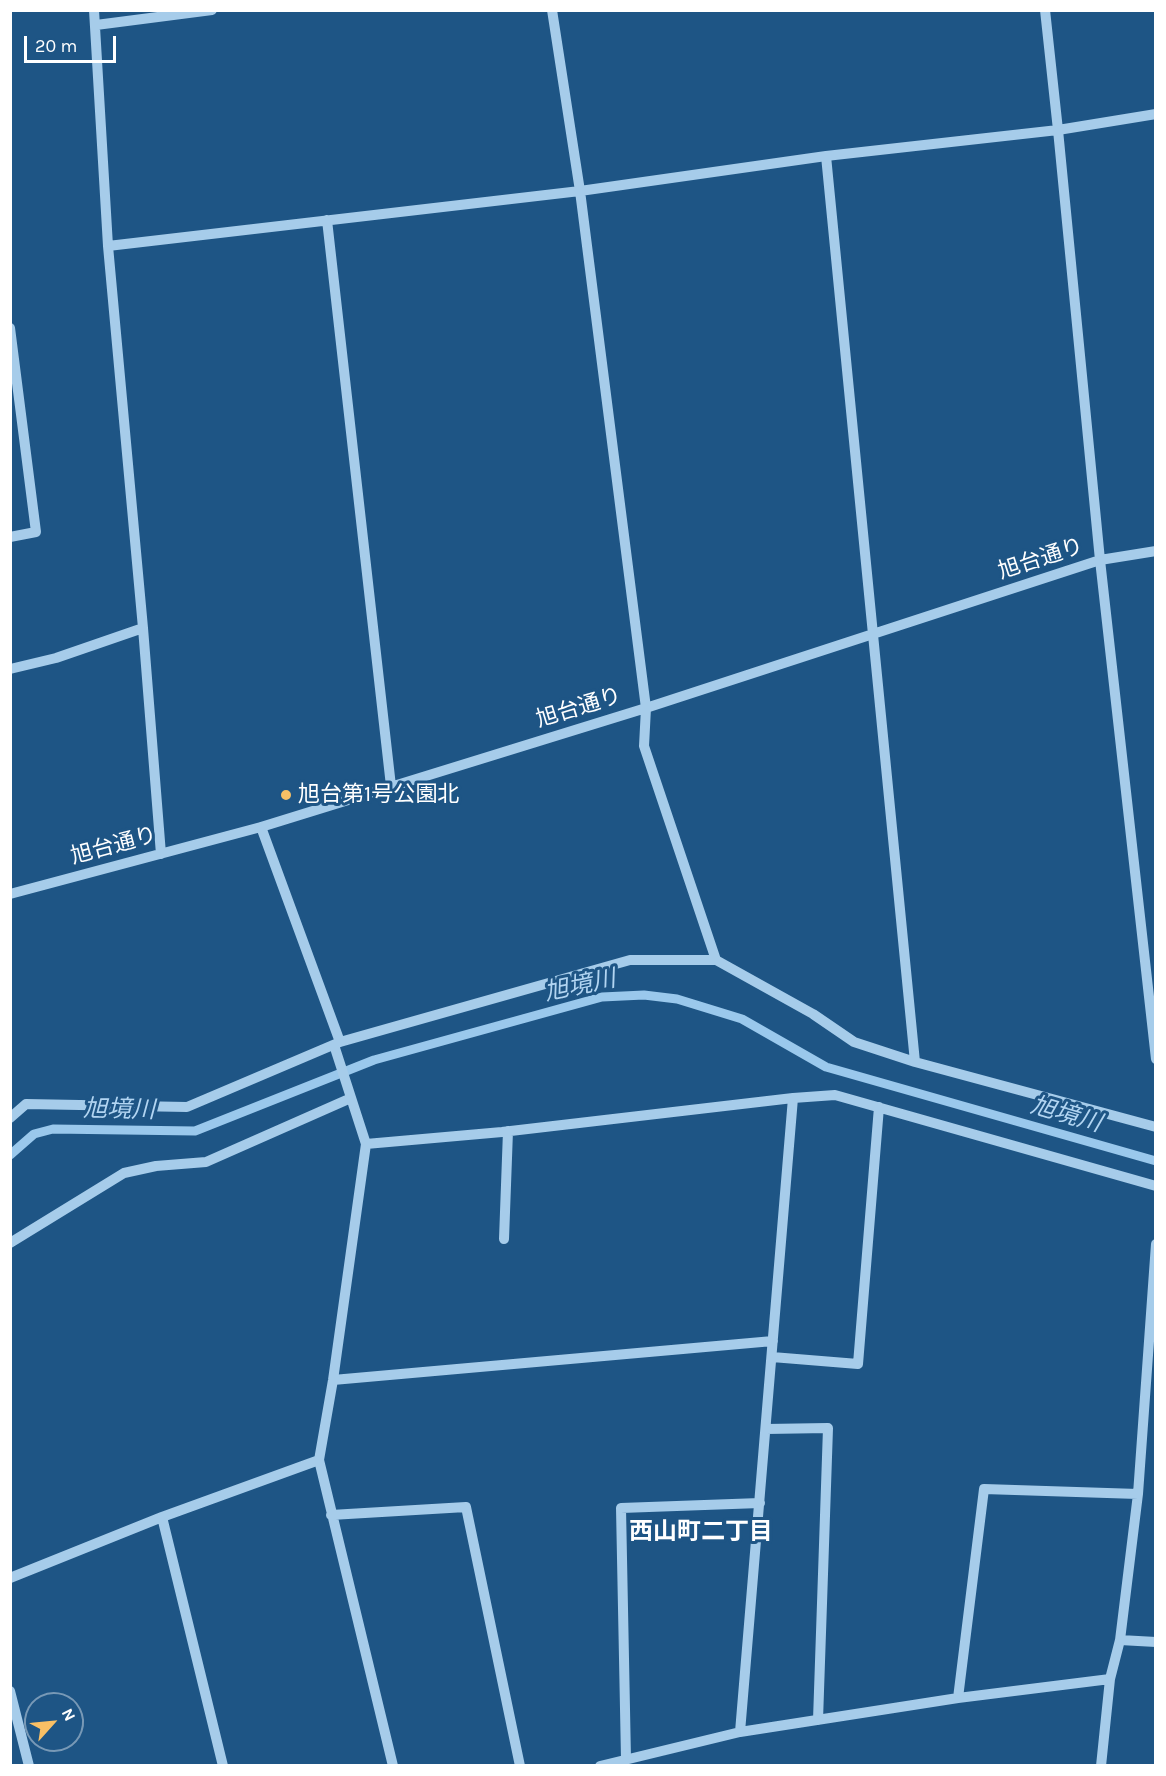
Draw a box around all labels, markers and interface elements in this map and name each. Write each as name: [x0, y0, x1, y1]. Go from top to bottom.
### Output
scale bar: [27, 24, 118, 62]
text: 20 m: [35, 35, 77, 57]
street label: 旭台通り: [995, 533, 1087, 585]
street label: 旭台通り: [533, 683, 625, 733]
place label: 旭台第1号公園北: [298, 782, 459, 808]
marker: 旭台第1号公園北: [279, 788, 293, 802]
street label: 旭台通り: [68, 822, 160, 870]
water label: 旭境川: [542, 964, 618, 1008]
water label: 旭境川: [1027, 1091, 1105, 1139]
water label: 旭境川: [83, 1095, 155, 1125]
district label: 西山町二丁目: [629, 1518, 773, 1546]
north arrow: [24, 1692, 84, 1752]
text: N: [58, 1705, 80, 1724]

